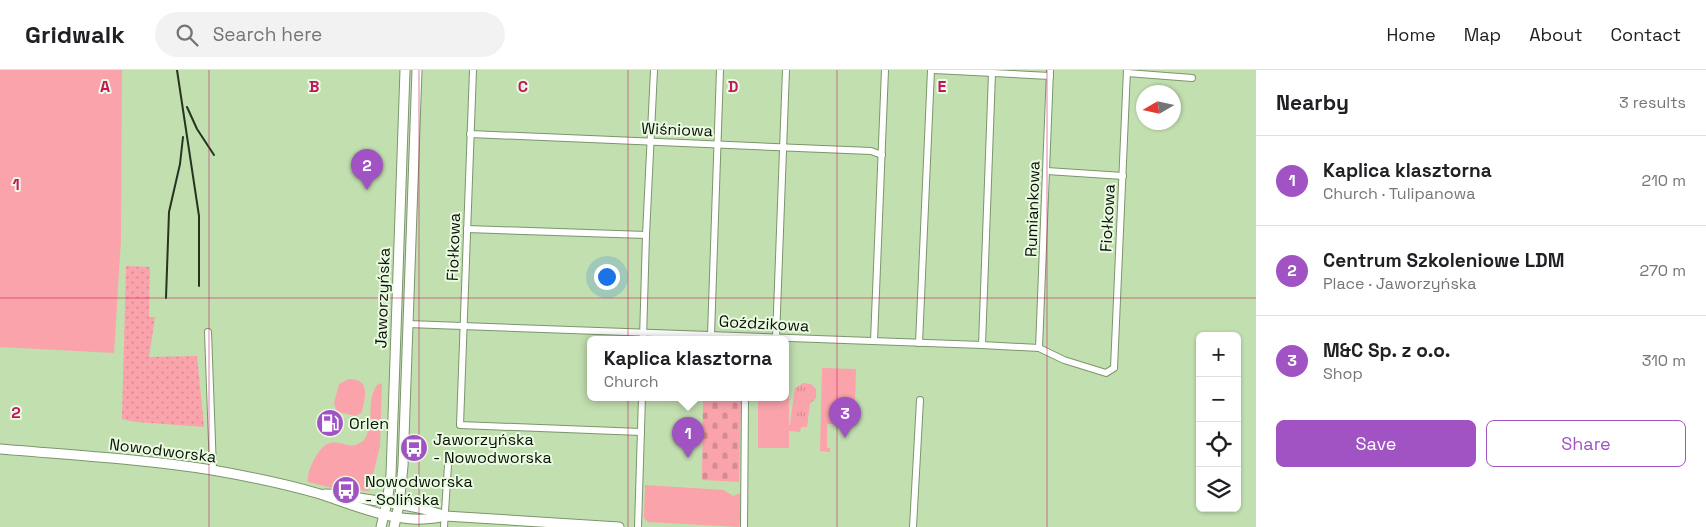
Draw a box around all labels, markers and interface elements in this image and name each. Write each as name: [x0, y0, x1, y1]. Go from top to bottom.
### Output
search box: [155, 12, 505, 57]
text: Gridwalk: [25, 19, 125, 50]
icon: search: [173, 21, 201, 49]
text: Search here: [213, 22, 322, 47]
text: Home: [1387, 23, 1436, 46]
text: Map: [1464, 23, 1501, 46]
text: About: [1529, 23, 1583, 46]
text: Contact: [1611, 23, 1681, 46]
text: A: [100, 76, 110, 97]
text: B: [309, 76, 319, 97]
text: C: [518, 76, 528, 97]
text: D: [728, 76, 738, 97]
text: E: [938, 76, 947, 97]
north arrow: [1136, 85, 1181, 130]
text: Nearby: [1276, 89, 1349, 116]
text: 3 results: [1619, 92, 1686, 113]
street label: Wiśniowa: [641, 118, 713, 141]
pin: 2: [351, 149, 383, 190]
text: Kaplica klasztorna: [1323, 158, 1492, 183]
street label: Rumiankowa: [1020, 160, 1045, 258]
text: 1: [1288, 170, 1296, 191]
text: 210 m: [1642, 170, 1686, 191]
text: 1: [12, 174, 20, 195]
street label: Fiołkowa: [1095, 183, 1120, 253]
text: Church · Tulipanowa: [1323, 183, 1475, 204]
street label: Fiołkowa: [442, 213, 465, 281]
street label: Jaworzyńska: [370, 247, 395, 349]
text: Centrum Szkoleniowe LDM: [1323, 248, 1564, 273]
text: 2: [1287, 260, 1297, 281]
text: 270 m: [1639, 260, 1686, 281]
your location: [594, 264, 620, 290]
text: Place · Jaworzyńska: [1323, 273, 1477, 294]
street label: Goździkowa: [718, 311, 810, 336]
map controls: [1196, 332, 1241, 512]
button: +: [1196, 332, 1241, 377]
popup: [587, 336, 789, 401]
text: M&C Sp. z o.o.: [1323, 338, 1450, 363]
text: Kaplica klasztorna: [604, 346, 772, 371]
text: 3: [1287, 350, 1297, 371]
text: 310 m: [1642, 350, 1686, 371]
text: Shop: [1323, 363, 1363, 384]
text: Church: [604, 371, 659, 392]
button: −: [1196, 377, 1241, 422]
pin: 3: [829, 397, 861, 438]
text: 2: [11, 402, 21, 423]
fuel station icon: Orlen: [315, 408, 345, 438]
place label: Orlen: [349, 413, 389, 434]
pin: 1: [672, 417, 704, 458]
button: Save: [1276, 420, 1476, 467]
button: Share: [1486, 420, 1686, 467]
button: locate: [1196, 422, 1241, 467]
place label: Jaworzyńska - Nowodworska: [433, 429, 552, 468]
bus stop icon: Jaworzyńska - Nowodworska: [399, 433, 429, 463]
street label: Nowodworska: [108, 434, 218, 467]
button: layers: [1196, 467, 1241, 512]
place label: Nowodworska - Solińska: [365, 471, 473, 510]
bus stop icon: Nowodworska - Solińska: [331, 475, 361, 505]

